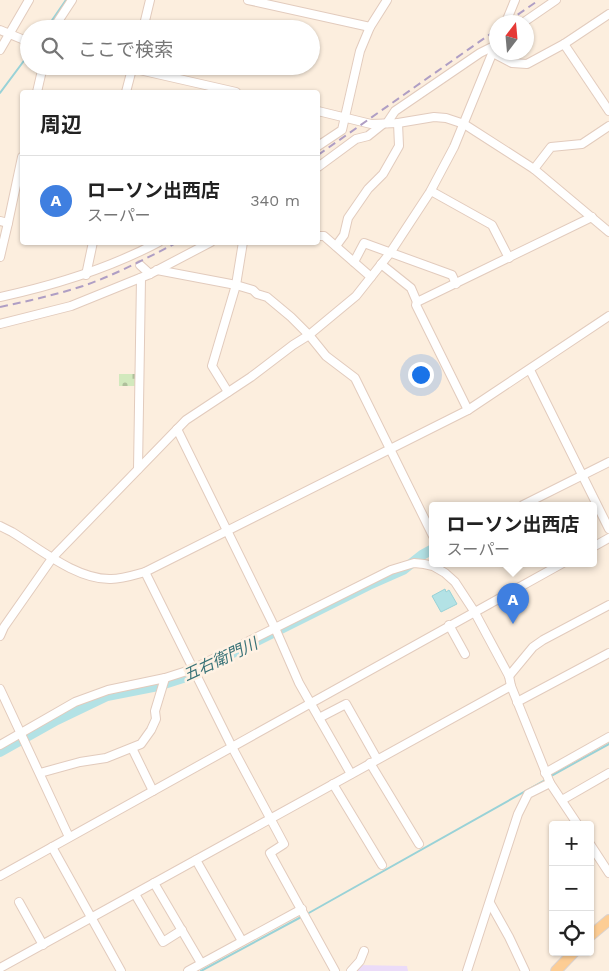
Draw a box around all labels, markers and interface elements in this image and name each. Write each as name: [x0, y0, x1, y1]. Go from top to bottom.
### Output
north arrow: [489, 15, 534, 60]
search box: [20, 20, 320, 75]
icon: search: [38, 34, 66, 62]
text: ここで検索: [78, 38, 173, 61]
text: 周辺: [40, 112, 82, 137]
text: ローソン出西店: [87, 179, 220, 202]
text: A: [51, 191, 61, 210]
text: 340 m: [250, 191, 300, 210]
text: スーパー: [87, 206, 151, 225]
your location: [408, 362, 434, 388]
popup: [429, 502, 597, 567]
text: ローソン出西店: [446, 513, 580, 536]
text: スーパー: [446, 540, 510, 559]
pin: A: [497, 583, 529, 624]
water label: 五右衛門川: [180, 633, 262, 685]
map controls: [549, 821, 594, 956]
button: +: [549, 821, 594, 866]
button: −: [549, 866, 594, 911]
button: locate: [549, 911, 594, 956]

